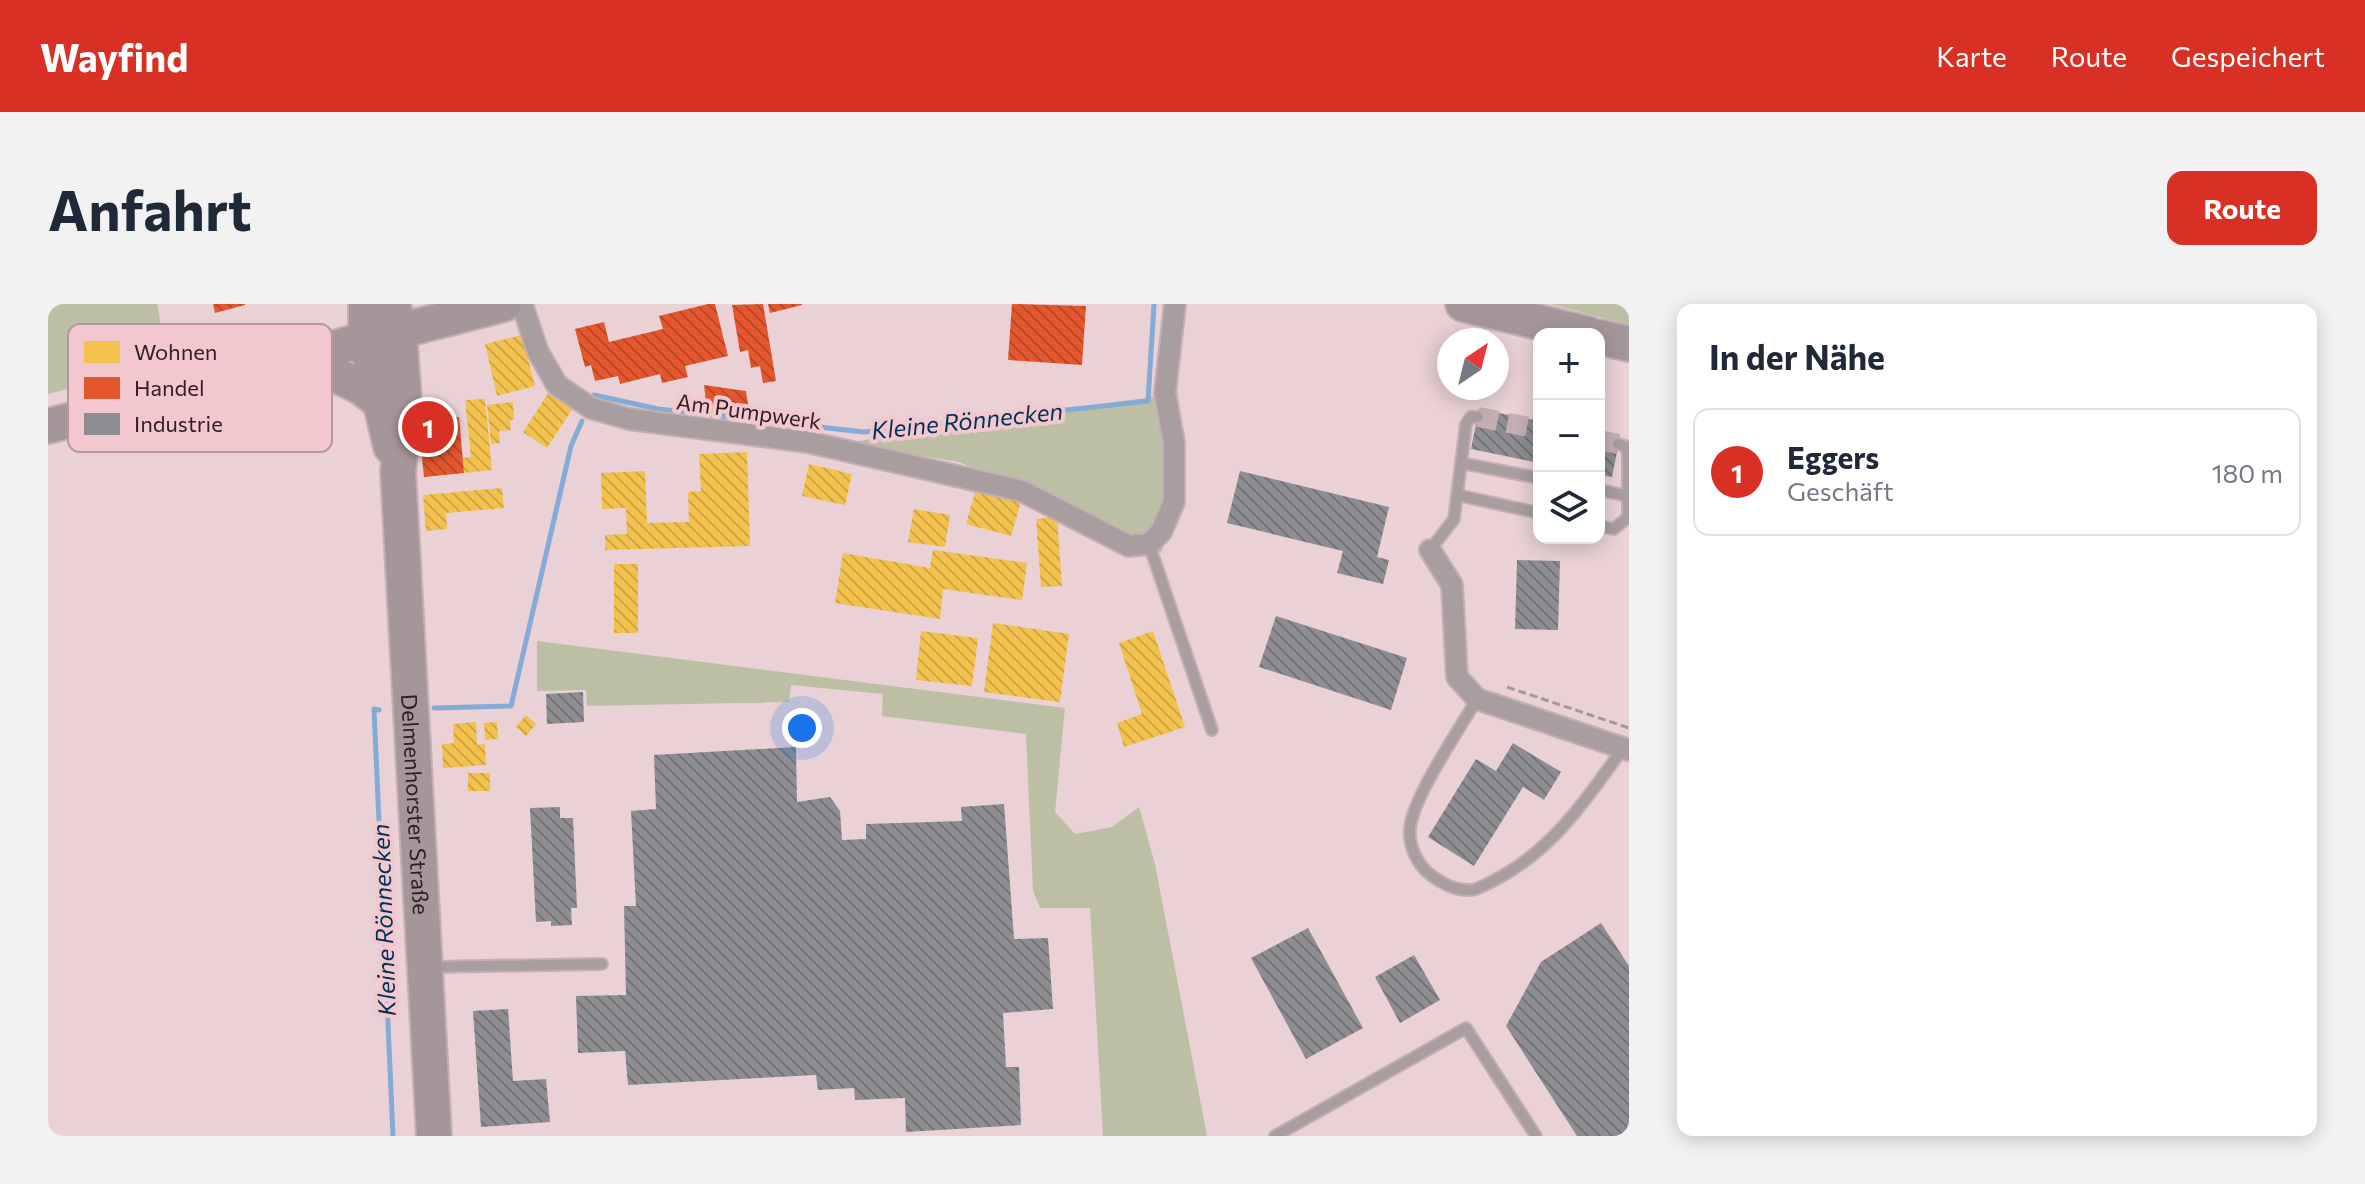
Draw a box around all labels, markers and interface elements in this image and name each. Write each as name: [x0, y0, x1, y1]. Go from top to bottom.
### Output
text: Wayfind: [40, 33, 188, 80]
text: Karte: [1936, 39, 2007, 73]
text: Route: [2051, 39, 2127, 73]
text: Gespeichert: [2171, 39, 2325, 73]
button: Route: [2167, 171, 2317, 245]
text: Anfahrt: [48, 174, 252, 243]
legend: [68, 324, 332, 452]
north arrow: [1437, 328, 1509, 400]
map controls: [1533, 328, 1605, 544]
button: +: [1533, 328, 1605, 400]
text: In der Nähe: [1709, 335, 1885, 377]
text: Wohnen: [134, 338, 217, 365]
text: Handel: [134, 374, 205, 401]
street label: Am Pumpwerk: [675, 387, 823, 435]
water label: Kleine Rönnecken: [870, 396, 1064, 444]
pin: 1: [402, 397, 454, 457]
button: −: [1533, 400, 1605, 472]
text: Industrie: [134, 410, 223, 437]
text: Eggers: [1787, 438, 1879, 475]
text: 1: [1731, 457, 1743, 488]
text: 180 m: [2211, 457, 2283, 488]
button: layers: [1533, 472, 1605, 544]
text: Geschäft: [1787, 475, 1894, 506]
street label: Delmenhorster Straße: [397, 693, 435, 915]
your location: [782, 708, 822, 748]
water label: Kleine Rönnecken: [365, 823, 401, 1017]

